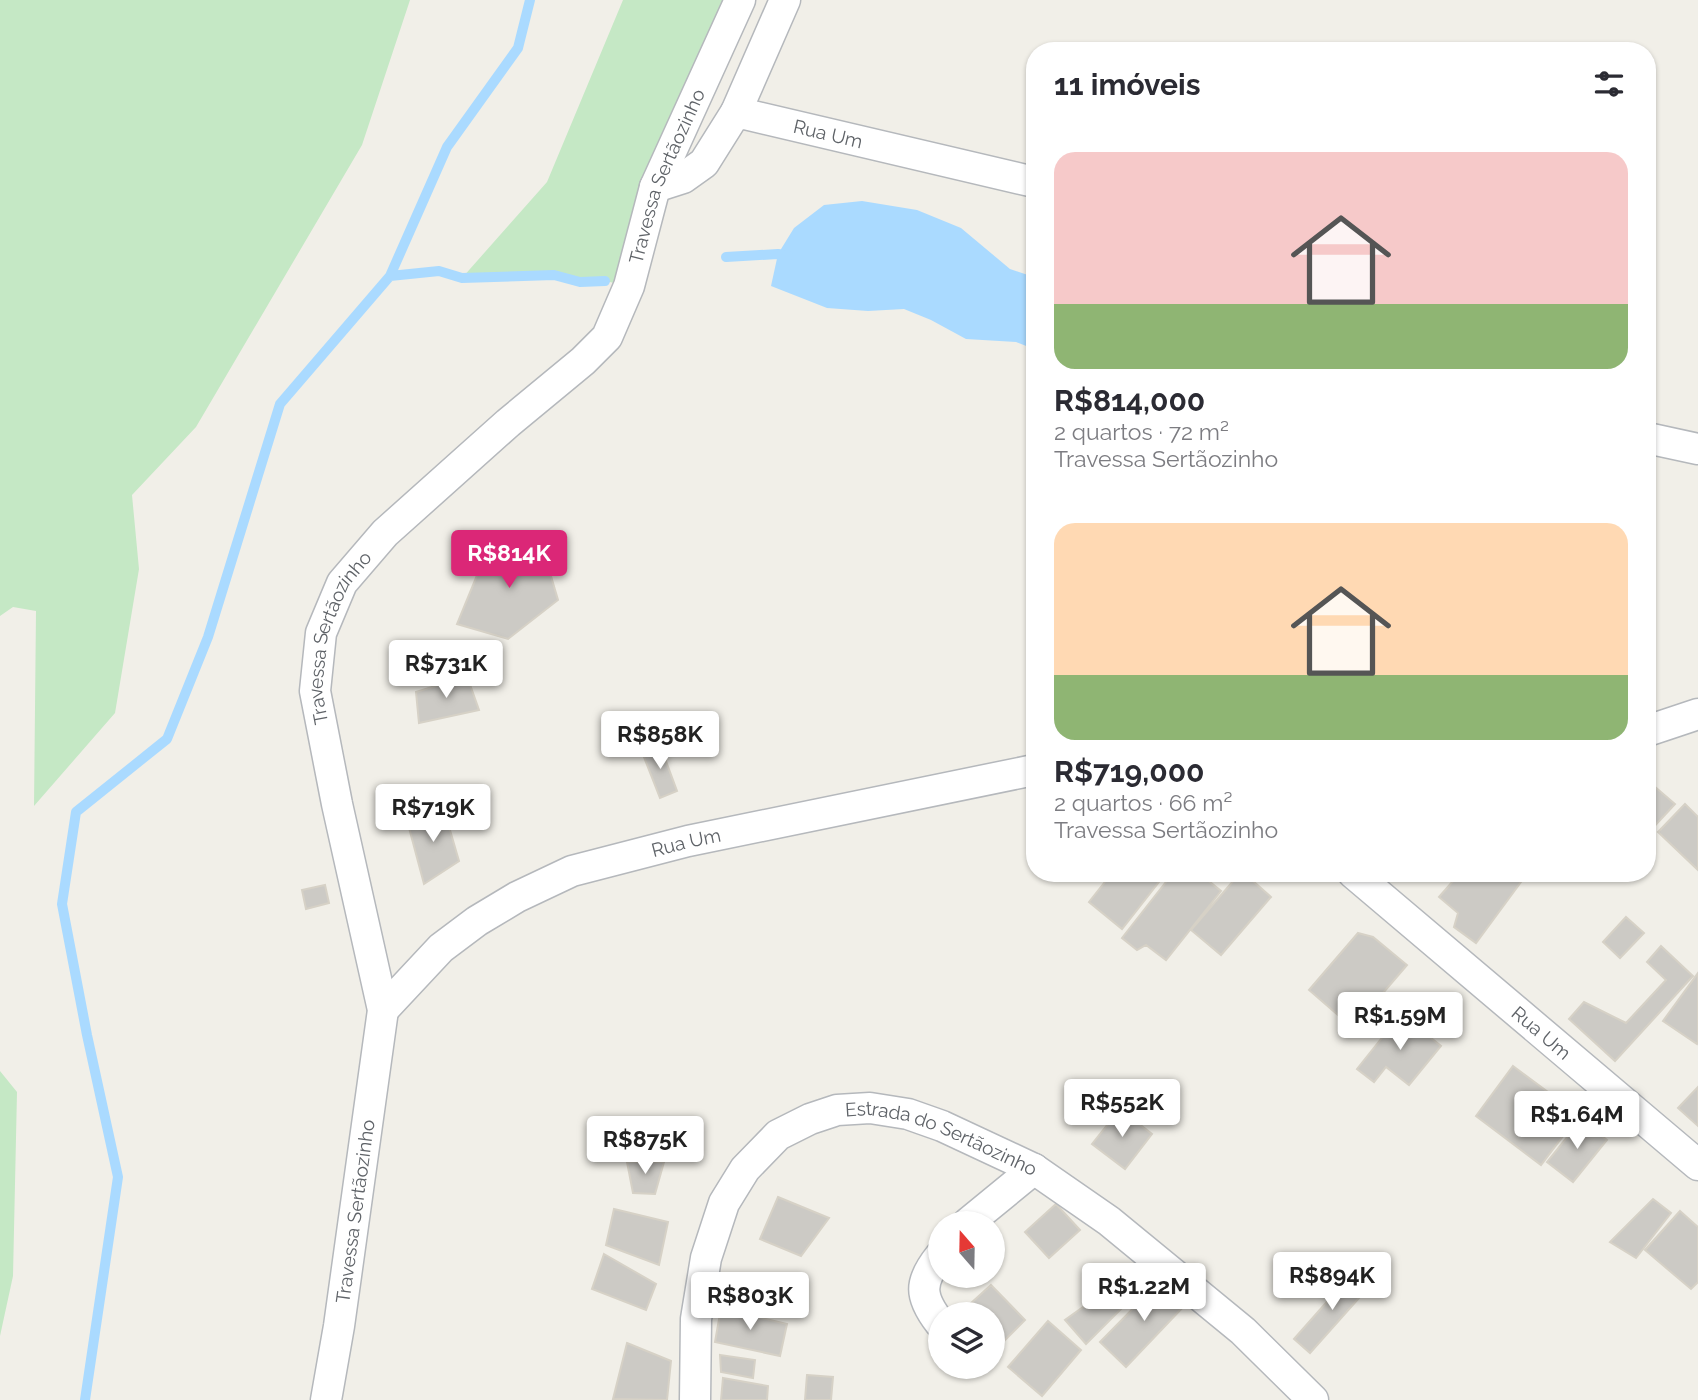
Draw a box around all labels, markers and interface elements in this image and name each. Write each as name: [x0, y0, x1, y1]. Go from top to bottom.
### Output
icon: filters: [1590, 65, 1628, 103]
text: 11 imóveis: [1054, 67, 1200, 102]
street label: Travessa Sertãozinho: [624, 85, 709, 266]
street label: Rua Um: [791, 115, 865, 152]
icon: home: [1278, 197, 1404, 323]
text: R$814,000: [1054, 383, 1205, 418]
text: 2 quartos · 72 m²: [1054, 418, 1229, 445]
text: Travessa Sertãozinho: [1054, 445, 1278, 472]
pin: R$814K: [452, 530, 566, 590]
text: R$814K: [467, 539, 551, 566]
street label: Travessa Sertãozinho: [304, 546, 376, 727]
icon: home: [1278, 568, 1404, 694]
pin: R$731K: [389, 640, 503, 700]
text: R$731K: [405, 649, 487, 676]
pin: R$858K: [603, 712, 717, 771]
text: R$858K: [617, 720, 703, 747]
text: R$719,000: [1054, 754, 1205, 789]
pin: R$719K: [376, 784, 490, 844]
text: 2 quartos · 66 m²: [1054, 789, 1232, 816]
text: R$719K: [391, 793, 475, 820]
text: Travessa Sertãozinho: [1054, 816, 1278, 843]
street label: Rua Um: [649, 824, 723, 861]
pin: R$1.59M: [1335, 992, 1465, 1052]
text: R$1.59M: [1354, 1001, 1446, 1028]
street label: Rua Um: [1508, 1001, 1576, 1064]
pin: R$552K: [1065, 1080, 1179, 1139]
text: R$552K: [1080, 1088, 1164, 1115]
pin: R$1.64M: [1512, 1092, 1642, 1151]
street label: Estrada do Sertãozinho: [844, 1097, 1041, 1180]
text: R$1.64M: [1530, 1100, 1624, 1127]
pin: R$875K: [588, 1116, 702, 1176]
street label: Travessa Sertãozinho: [331, 1118, 379, 1305]
text: R$875K: [603, 1125, 687, 1152]
north arrow: [928, 1211, 1004, 1288]
map controls: [928, 1211, 1005, 1379]
pin: R$894K: [1275, 1252, 1389, 1312]
text: R$894K: [1289, 1261, 1375, 1288]
pin: R$1.22M: [1079, 1264, 1209, 1323]
pin: R$803K: [693, 1272, 807, 1332]
text: R$1.22M: [1098, 1272, 1190, 1299]
text: R$803K: [707, 1281, 793, 1308]
button: layers: [928, 1302, 1005, 1379]

